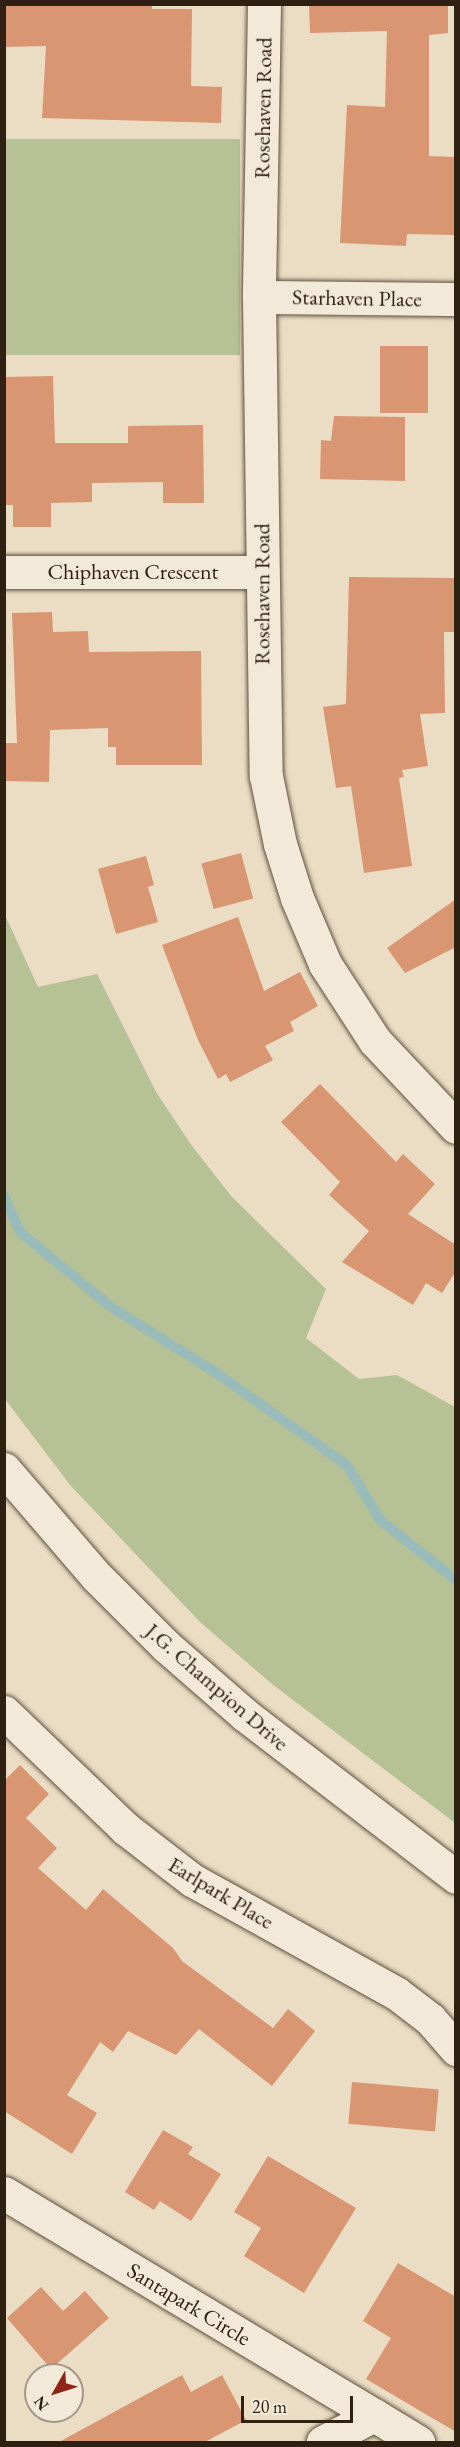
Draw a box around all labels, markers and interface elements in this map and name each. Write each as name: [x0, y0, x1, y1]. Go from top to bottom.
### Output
street label: Rosehaven Road: [249, 37, 277, 179]
street label: Starhaven Place: [292, 284, 422, 312]
street label: Rosehaven Road: [249, 523, 275, 665]
street label: Chiphaven Crescent: [47, 559, 219, 585]
street label: J.G. Champion Drive: [140, 1618, 294, 1756]
street label: Earlpark Place: [163, 1851, 279, 1935]
street label: Santapark Circle: [122, 2257, 256, 2351]
north arrow: [24, 2363, 84, 2423]
scale bar: [244, 2384, 356, 2422]
text: N: [29, 2392, 53, 2415]
text: 20 m: [252, 2395, 287, 2418]

